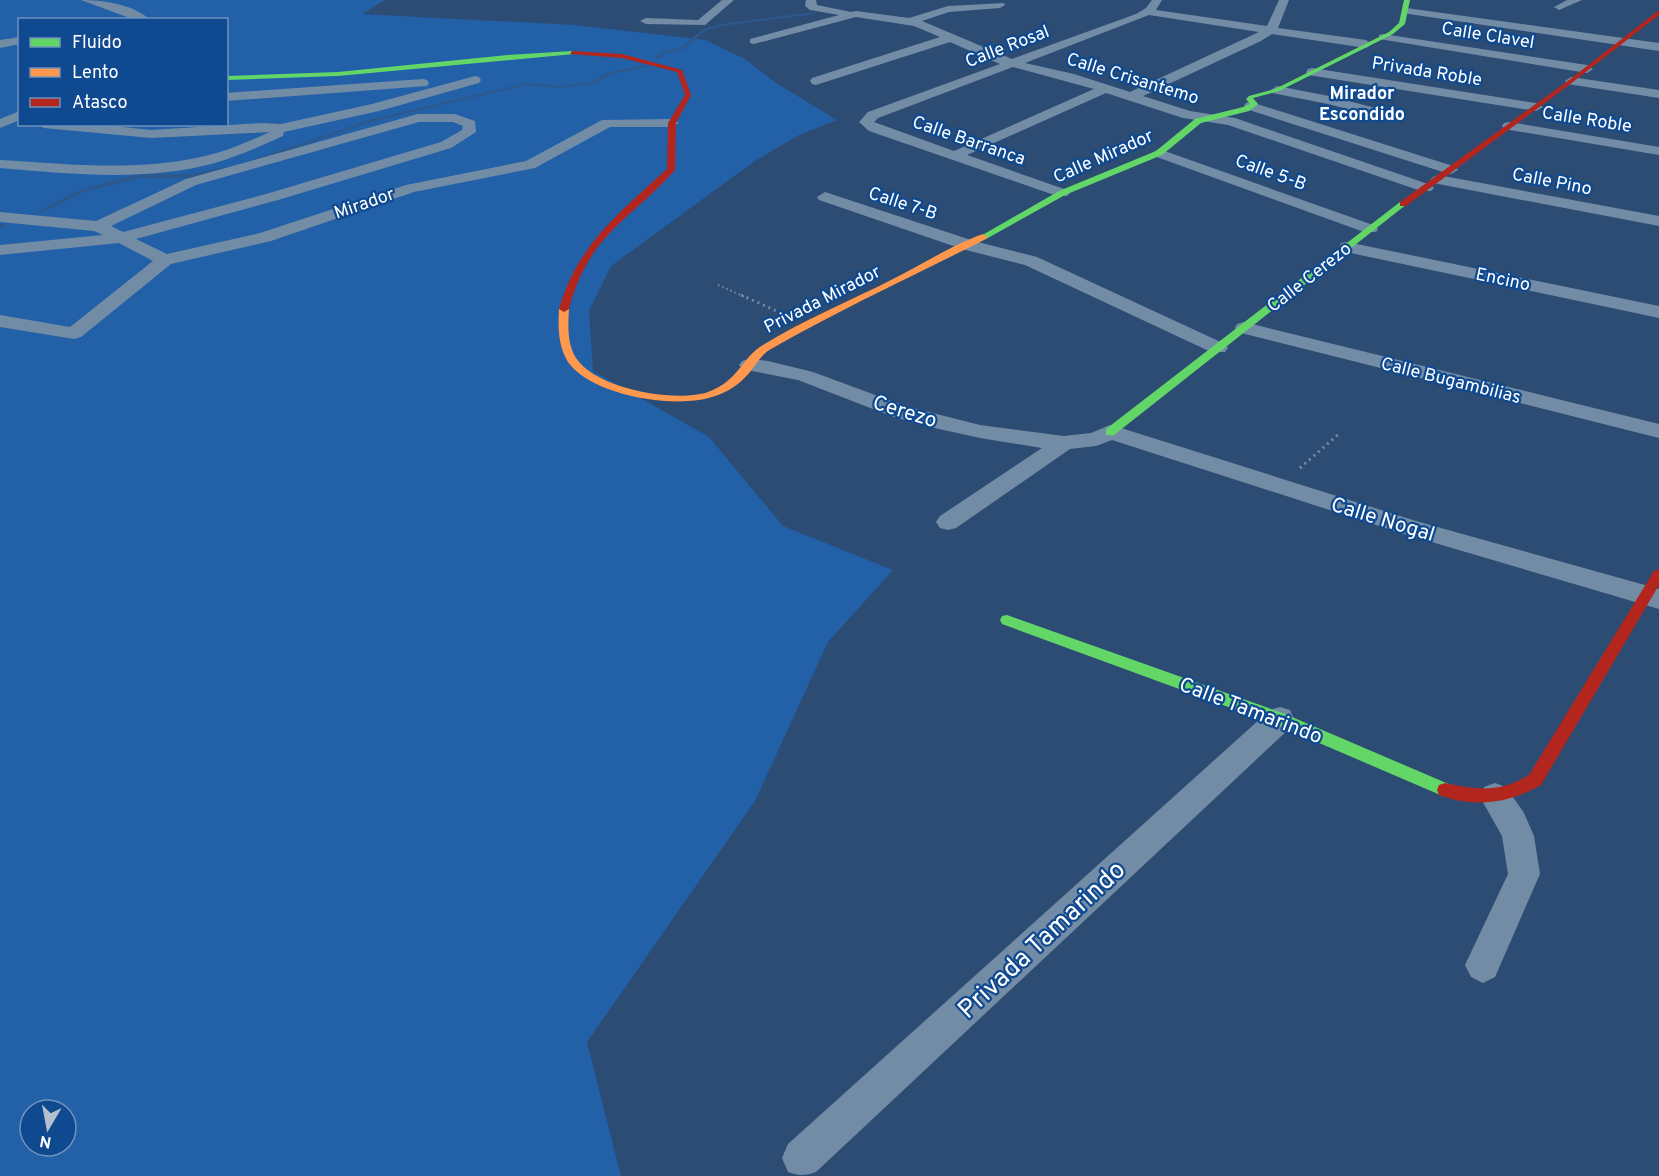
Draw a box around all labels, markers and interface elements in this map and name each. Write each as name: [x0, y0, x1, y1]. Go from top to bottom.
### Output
legend: [18, 18, 228, 126]
street label: Calle Clavel: [1440, 18, 1536, 55]
street label: Calle Rosal: [962, 21, 1053, 74]
text: Fluido: [72, 32, 122, 55]
street label: Calle Crisantemo: [1063, 48, 1202, 111]
street label: Privada Roble: [1370, 52, 1484, 93]
text: Lento: [72, 62, 118, 85]
district label: Mirador Escondido: [1319, 83, 1405, 127]
text: Atasco: [72, 92, 128, 115]
street label: Calle Roble: [1540, 102, 1633, 139]
street label: Calle Barranca: [909, 111, 1028, 172]
street label: Calle Mirador: [1050, 125, 1157, 190]
street label: Calle 5-B: [1232, 150, 1309, 197]
street label: Calle Pino: [1510, 163, 1594, 201]
street label: Mirador: [331, 183, 398, 225]
street label: Calle 7-B: [865, 183, 940, 226]
street label: Calle Cerezo: [1263, 238, 1357, 318]
street label: Privada Mirador: [761, 261, 885, 340]
street label: Encino: [1473, 263, 1532, 297]
street label: Calle Bugambilias: [1378, 353, 1523, 410]
street label: Cerezo: [869, 390, 940, 435]
street label: Calle Nogal: [1327, 492, 1438, 549]
street label: Calle Tamarindo: [1175, 672, 1326, 751]
street label: Privada Tamarindo: [952, 855, 1134, 1027]
north arrow: [18, 1098, 78, 1158]
text: N: [38, 1130, 53, 1152]

